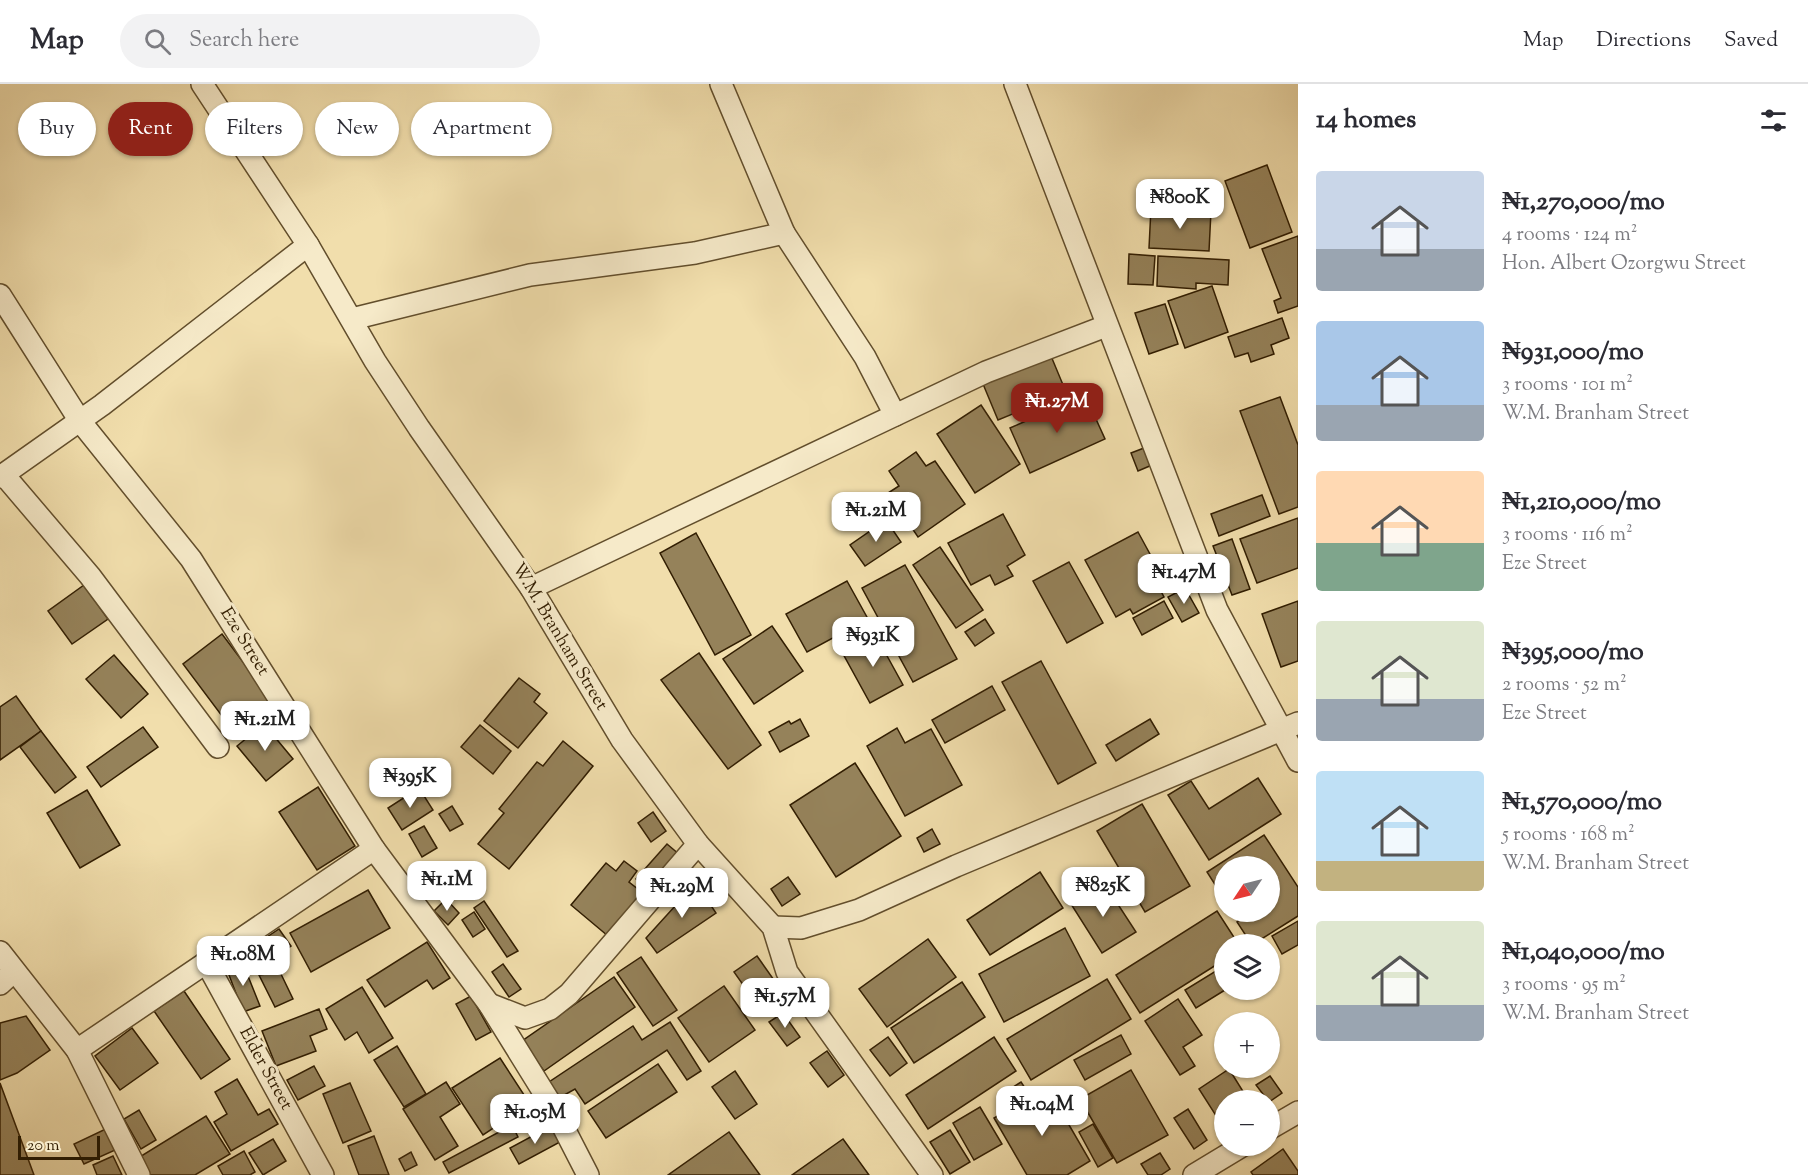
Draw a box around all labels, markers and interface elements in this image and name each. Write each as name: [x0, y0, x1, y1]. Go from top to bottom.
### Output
search box: [120, 14, 540, 68]
text: Map: [30, 21, 84, 61]
icon: search: [141, 25, 174, 58]
text: Search here: [189, 25, 299, 57]
text: Map: [1523, 26, 1563, 56]
text: Directions: [1596, 26, 1691, 56]
text: Saved: [1724, 26, 1778, 56]
chip: Buy: [18, 102, 96, 156]
chip: Rent: [108, 102, 193, 156]
chip: Filters: [205, 102, 303, 156]
chip: New: [315, 102, 399, 156]
chip: Apartment: [411, 102, 552, 156]
text: 14 homes: [1316, 102, 1416, 139]
icon: filters: [1757, 104, 1790, 137]
pin: ₦800K: [1138, 179, 1222, 230]
text: ₦800K: [1150, 184, 1210, 213]
text: ₦1,270,000/mo: [1502, 184, 1665, 221]
icon: home: [1364, 195, 1436, 267]
text: 4 rooms · 124 m²: [1502, 221, 1637, 250]
text: Hon. Albert Ozorgwu Street: [1502, 250, 1746, 279]
text: ₦931,000/mo: [1502, 334, 1644, 371]
icon: home: [1364, 345, 1436, 417]
text: 3 rooms · 101 m²: [1502, 371, 1633, 400]
pin: ₦1.27M: [1008, 383, 1106, 434]
text: ₦1.27M: [1025, 388, 1089, 417]
text: W.M. Branham Street: [1502, 400, 1689, 429]
text: ₦1,210,000/mo: [1502, 484, 1661, 521]
pin: ₦1.21M: [827, 492, 925, 543]
icon: home: [1364, 495, 1436, 567]
text: ₦1.21M: [846, 497, 906, 526]
text: 3 rooms · 116 m²: [1502, 521, 1633, 550]
text: Eze Street: [1502, 550, 1587, 579]
pin: ₦1.47M: [1135, 554, 1233, 605]
street label: W.M. Branham Street: [505, 558, 613, 716]
text: ₦1.47M: [1152, 559, 1216, 588]
street label: Eze Street: [213, 603, 275, 681]
pin: ₦931K: [831, 617, 915, 668]
text: ₦931K: [846, 622, 900, 651]
text: ₦395,000/mo: [1502, 634, 1644, 671]
icon: home: [1364, 645, 1436, 717]
text: 2 rooms · 52 m²: [1502, 671, 1627, 700]
text: Eze Street: [1502, 700, 1587, 729]
pin: ₦1.21M: [216, 701, 314, 752]
text: ₦1.21M: [235, 706, 295, 735]
pin: ₦395K: [368, 758, 452, 809]
text: ₦395K: [383, 763, 437, 792]
text: ₦1,570,000/mo: [1502, 784, 1662, 821]
icon: home: [1364, 795, 1436, 867]
text: 5 rooms · 168 m²: [1502, 821, 1635, 850]
text: W.M. Branham Street: [1502, 850, 1689, 879]
north arrow: [1214, 856, 1280, 922]
map controls: [1214, 856, 1280, 1156]
pin: ₦1.1M: [405, 861, 489, 912]
text: ₦1.1M: [421, 866, 473, 895]
pin: ₦825K: [1061, 867, 1145, 918]
pin: ₦1.29M: [633, 868, 731, 919]
text: ₦825K: [1076, 872, 1130, 901]
text: ₦1.29M: [650, 873, 714, 902]
button: layers: [1214, 934, 1280, 1000]
text: ₦1,040,000/mo: [1502, 934, 1665, 971]
pin: ₦1.08M: [194, 936, 292, 987]
text: ₦1.08M: [211, 941, 275, 970]
icon: home: [1364, 945, 1436, 1017]
text: 3 rooms · 95 m²: [1502, 971, 1626, 1000]
pin: ₦1.57M: [736, 978, 834, 1029]
text: ₦1.57M: [754, 983, 816, 1012]
text: W.M. Branham Street: [1502, 1000, 1689, 1029]
button: +: [1214, 1012, 1280, 1078]
street label: Elder Street: [232, 1023, 298, 1115]
pin: ₦1.04M: [993, 1086, 1091, 1137]
button: −: [1214, 1090, 1280, 1156]
text: ₦1.04M: [1010, 1091, 1074, 1120]
pin: ₦1.05M: [486, 1094, 584, 1145]
text: ₦1.05M: [504, 1099, 566, 1128]
scale bar: [18, 1133, 100, 1160]
text: 20 m: [27, 1135, 60, 1158]

